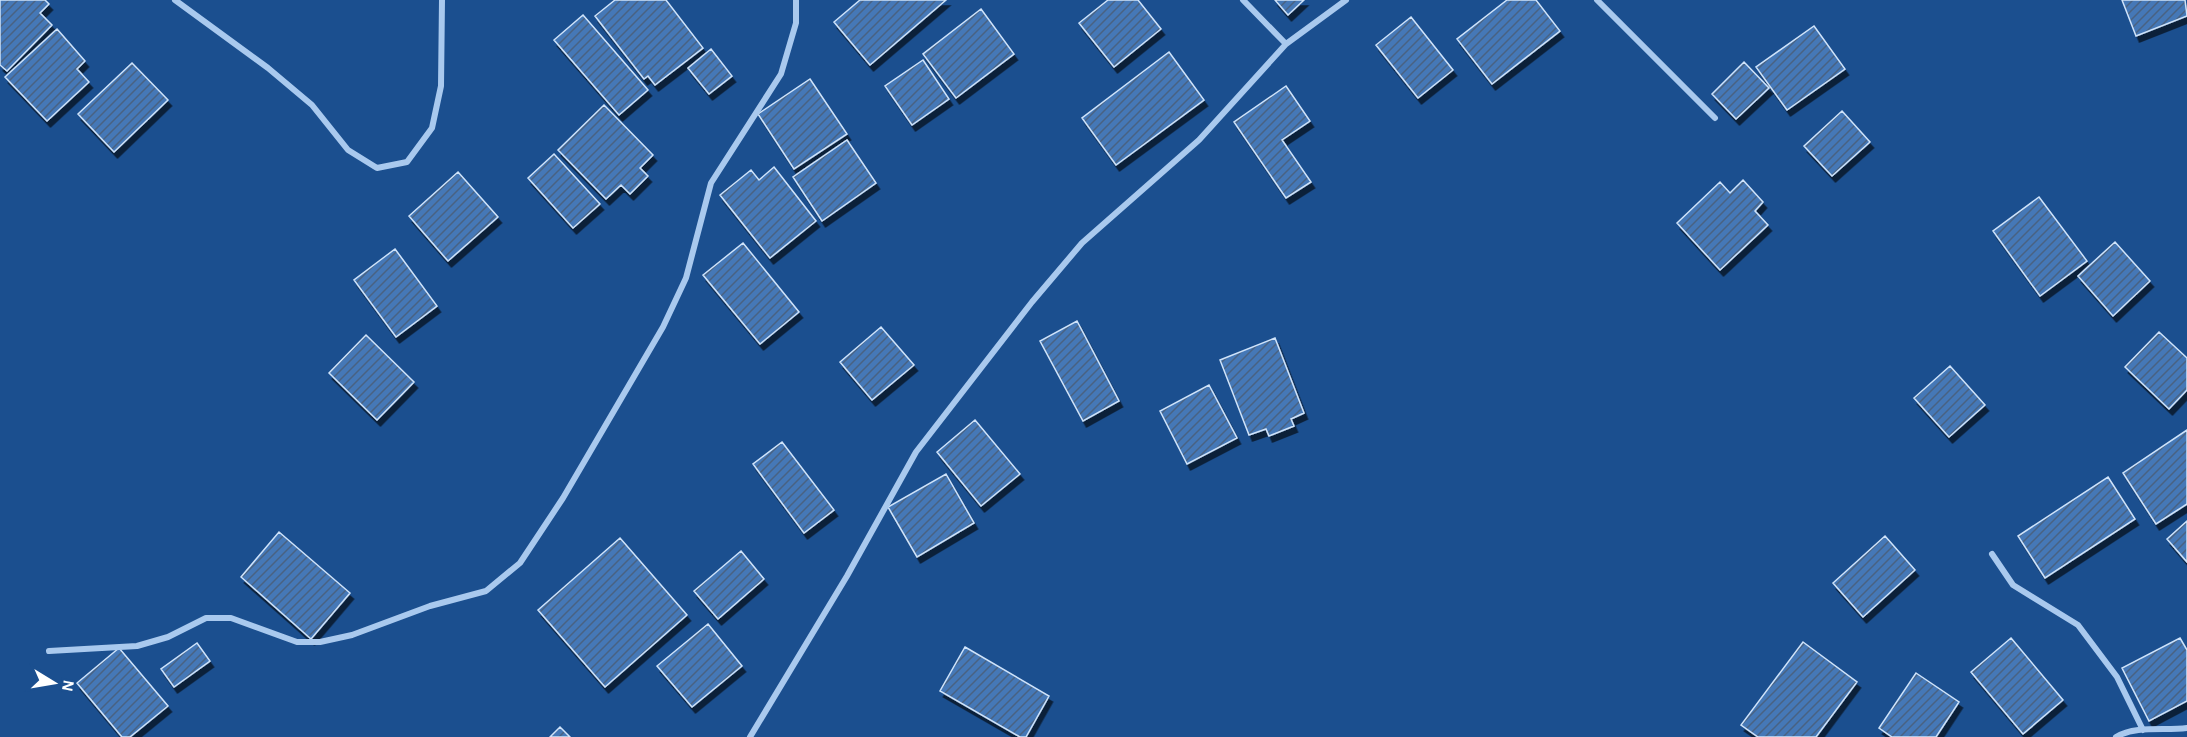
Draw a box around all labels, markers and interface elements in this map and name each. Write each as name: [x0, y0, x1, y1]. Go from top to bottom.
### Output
north arrow: [24, 653, 84, 713]
text: N: [59, 679, 77, 693]

